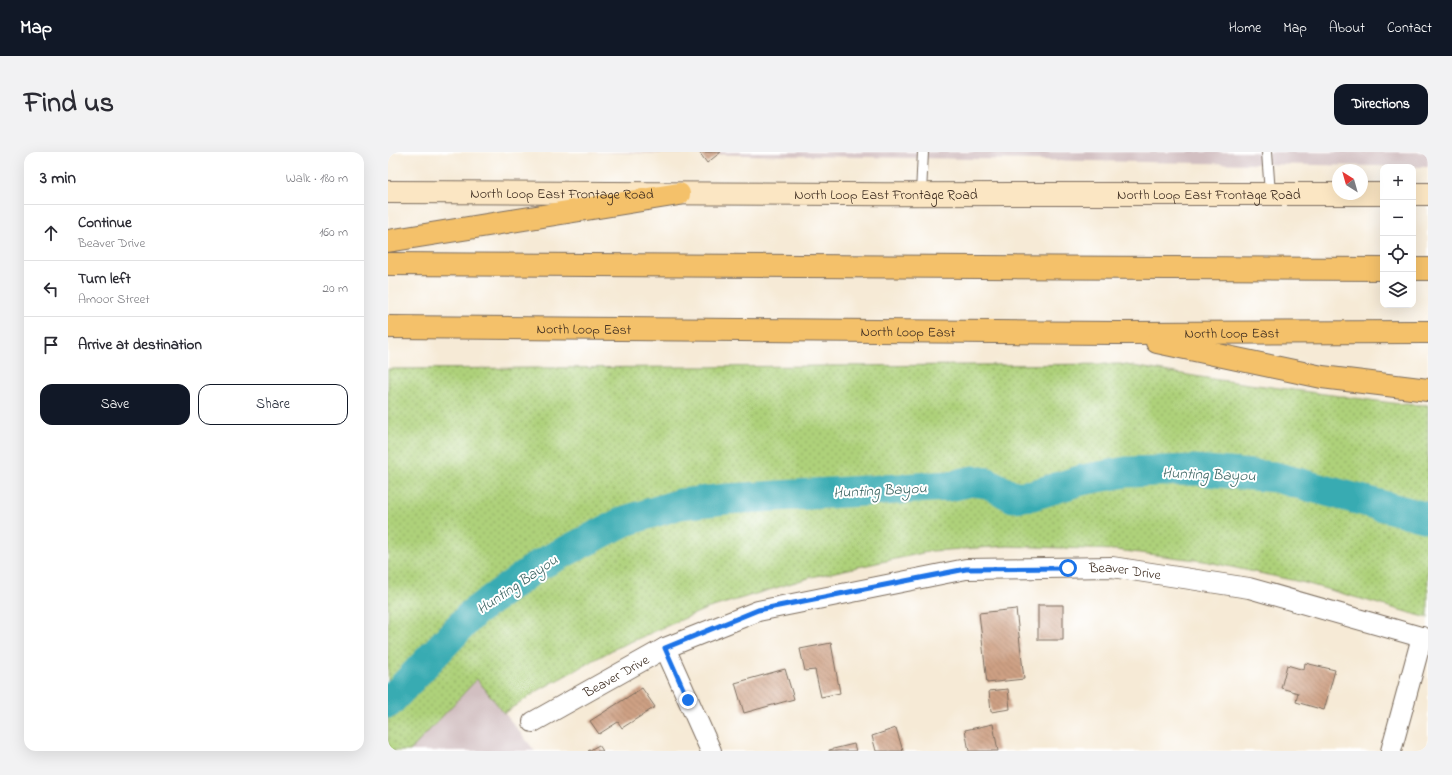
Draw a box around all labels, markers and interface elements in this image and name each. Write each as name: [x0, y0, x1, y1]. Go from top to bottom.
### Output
text: Map: [20, 15, 52, 42]
text: Home: [1229, 18, 1261, 39]
text: Map: [1283, 18, 1307, 39]
text: About: [1329, 18, 1365, 39]
text: Contact: [1387, 18, 1432, 39]
text: Find us: [24, 84, 114, 125]
button: Directions: [1334, 84, 1428, 125]
north arrow: [1332, 164, 1368, 200]
map controls: [1380, 164, 1416, 308]
button: +: [1380, 164, 1416, 200]
text: 3 min: [40, 166, 76, 191]
text: Walk · 180 m: [286, 169, 348, 188]
street label: North Loop East Frontage Road: [470, 184, 654, 206]
street label: North Loop East Frontage Road: [794, 185, 978, 207]
street label: North Loop East Frontage Road: [1117, 185, 1301, 207]
button: −: [1380, 200, 1416, 236]
text: Continue: [78, 212, 132, 234]
icon: ahead: [40, 222, 62, 244]
text: 160 m: [319, 223, 348, 242]
text: Beaver Drive: [78, 234, 145, 253]
button: locate: [1380, 236, 1416, 272]
text: Turn left: [78, 268, 131, 290]
button: layers: [1380, 272, 1416, 308]
icon: left: [40, 278, 62, 300]
text: 20 m: [323, 279, 348, 298]
text: Amoor Street: [78, 290, 150, 309]
street label: North Loop East: [537, 319, 632, 341]
street label: North Loop East: [861, 322, 956, 344]
street label: North Loop East: [1185, 323, 1280, 345]
icon: arrive: [40, 334, 62, 356]
text: Arrive at destination: [78, 334, 202, 356]
button: Save: [40, 384, 190, 425]
button: Share: [198, 384, 348, 425]
water label: Hunting Bayou: [1162, 462, 1257, 489]
water label: Hunting Bayou: [833, 478, 928, 505]
water label: Hunting Bayou: [473, 549, 563, 621]
street label: Beaver Drive: [1088, 558, 1163, 586]
route start: [1059, 559, 1077, 577]
street label: Beaver Drive: [579, 650, 654, 704]
route end: [679, 691, 697, 709]

